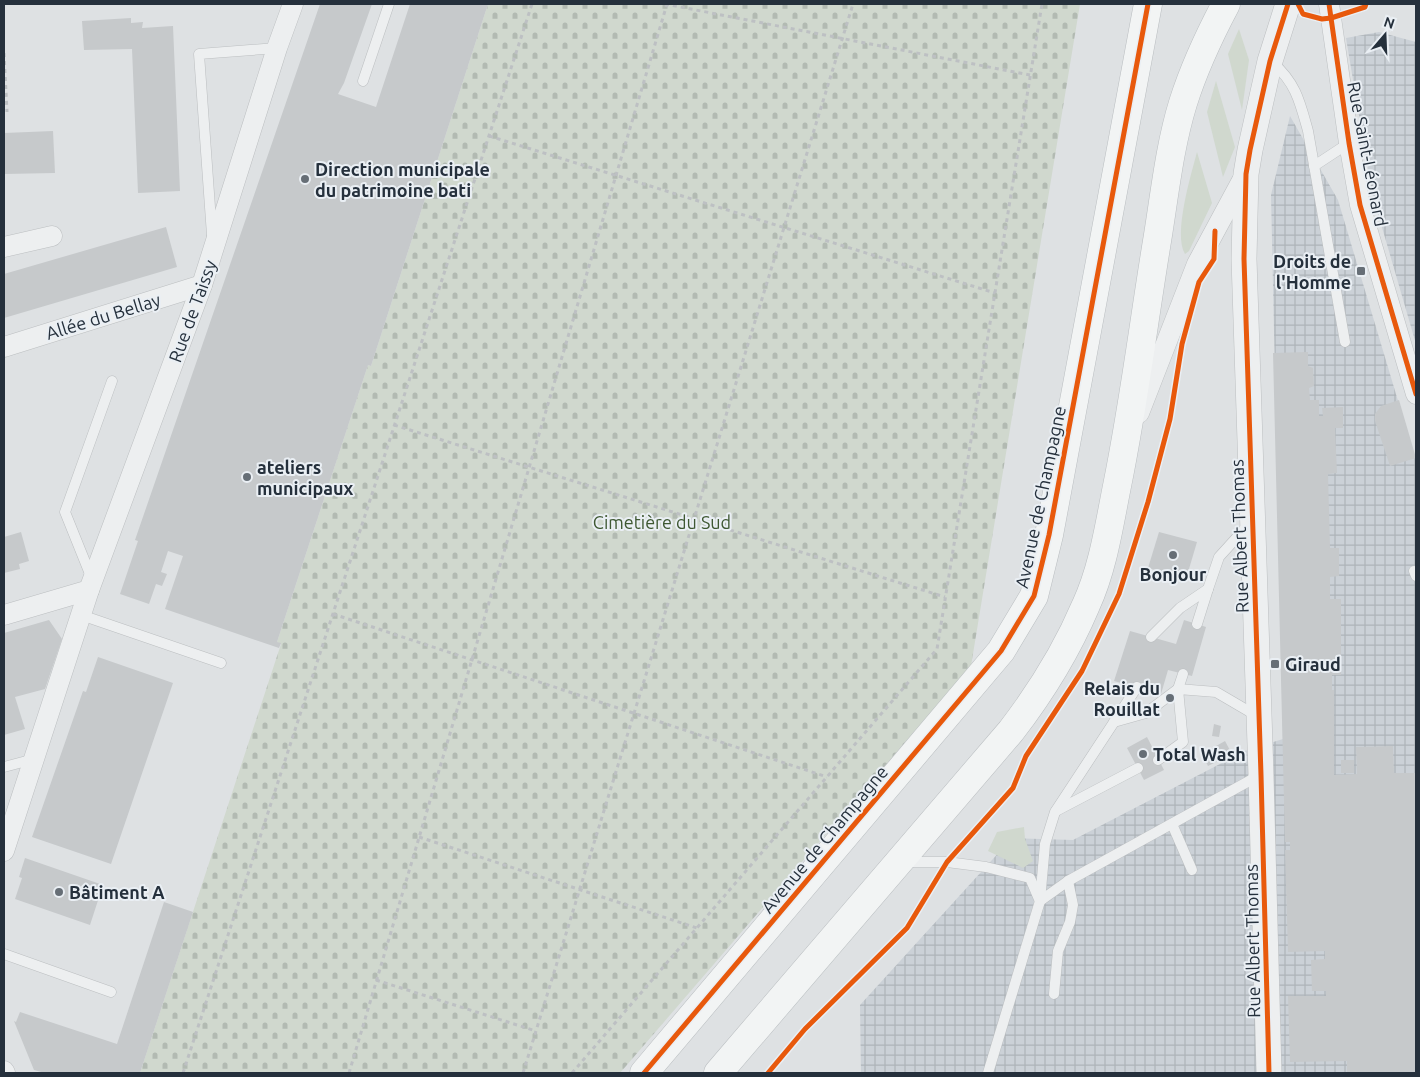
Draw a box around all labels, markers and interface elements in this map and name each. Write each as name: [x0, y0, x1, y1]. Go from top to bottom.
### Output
north arrow: [1360, 10, 1410, 60]
text: N: [1382, 13, 1397, 32]
street label: Rue Saint-Léonard: [1344, 80, 1392, 228]
place label: Direction municipale du patrimoine bati: [315, 159, 490, 200]
marker: Direction municipale du patrimoine bati: [299, 173, 311, 185]
place label: Droits de l'Homme: [1273, 251, 1351, 292]
street label: Rue de Taissy: [164, 257, 220, 365]
marker: Droits de l'Homme: [1355, 265, 1367, 277]
street label: Allée du Bellay: [43, 289, 163, 343]
street label: Avenue de Champagne: [1011, 404, 1069, 590]
place label: ateliers municipaux: [257, 457, 354, 498]
street label: Rue Albert Thomas: [1226, 459, 1252, 613]
marker: ateliers municipaux: [241, 471, 253, 483]
park label: Cimetière du Sud: [593, 512, 731, 532]
marker: Bonjour: [1167, 549, 1179, 561]
place label: Bonjour: [1139, 564, 1207, 584]
place label: Giraud: [1285, 654, 1341, 674]
marker: Giraud: [1269, 658, 1281, 670]
place label: Relais du Rouillat: [1084, 678, 1160, 719]
marker: Relais du Rouillat: [1164, 692, 1176, 704]
place label: Total Wash: [1153, 744, 1246, 764]
marker: Total Wash: [1137, 748, 1149, 760]
street label: Avenue de Champagne: [757, 761, 891, 917]
street label: Rue Albert Thomas: [1241, 864, 1263, 1018]
place label: Bâtiment A: [69, 882, 165, 902]
marker: Bâtiment A: [53, 886, 65, 898]

